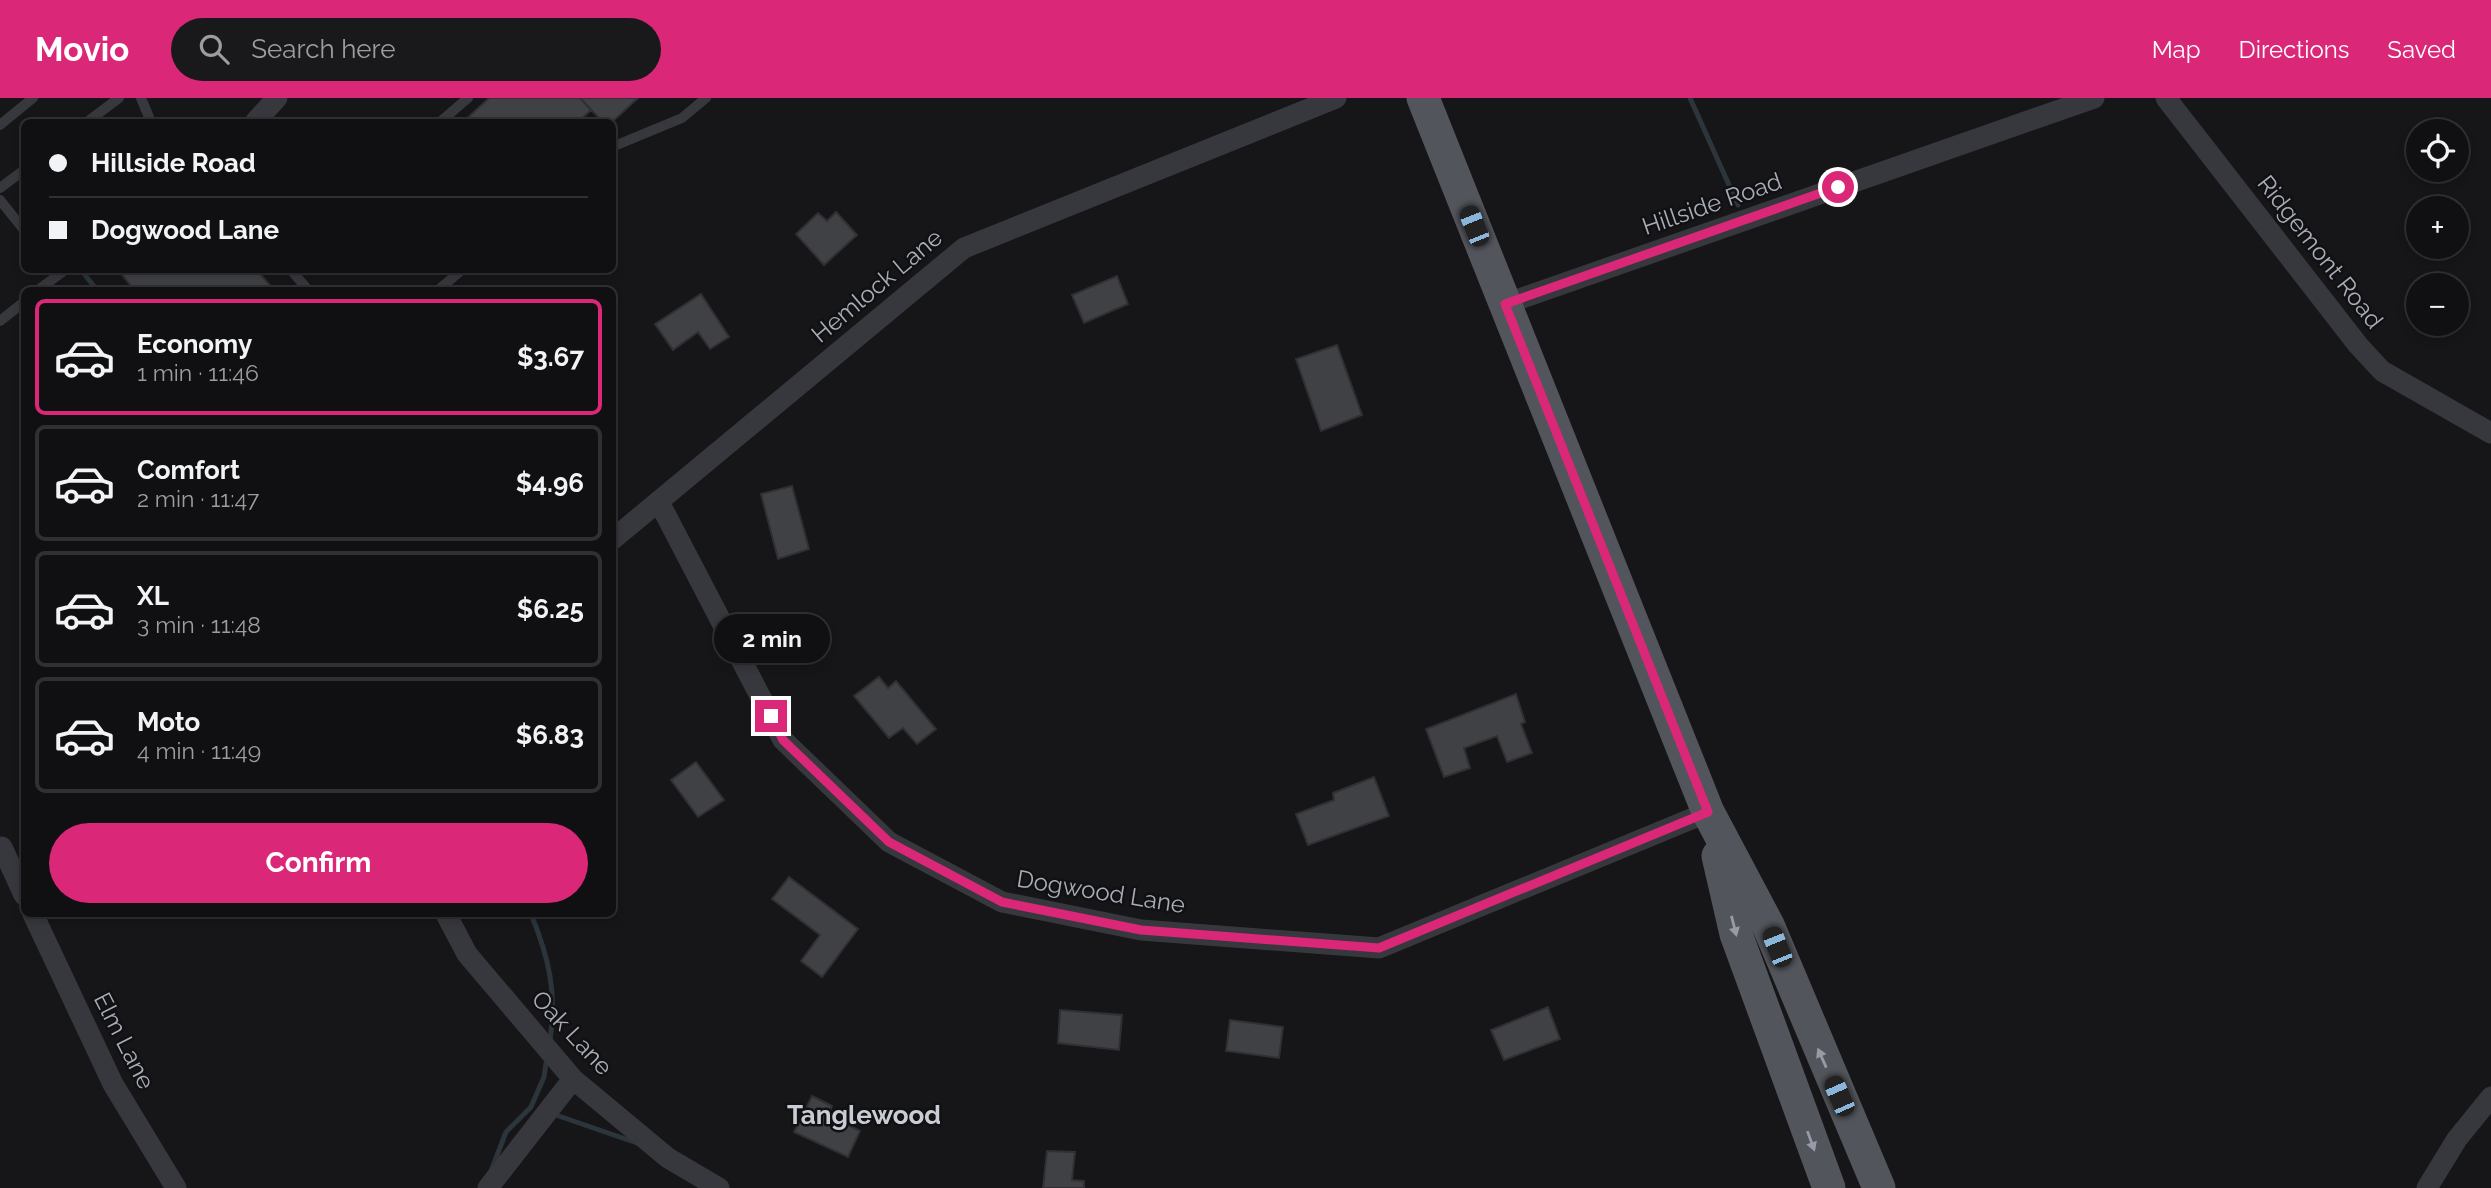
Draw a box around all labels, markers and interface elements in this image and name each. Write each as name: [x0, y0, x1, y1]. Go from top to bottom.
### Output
search box: [171, 18, 661, 81]
text: Movio: [35, 30, 129, 69]
icon: search: [195, 30, 233, 68]
text: Search here: [251, 34, 396, 64]
text: Map: [2152, 35, 2201, 64]
text: Directions: [2239, 35, 2349, 64]
text: Saved: [2387, 35, 2456, 64]
map controls: [2406, 119, 2469, 336]
button: locate: [2406, 119, 2469, 182]
text: Hillside Road: [91, 148, 256, 178]
street label: Hillside Road: [1638, 166, 1785, 241]
street label: Ridgemont Road: [2252, 169, 2389, 334]
route start: [1822, 171, 1854, 203]
button: +: [2406, 196, 2469, 259]
car: [1457, 203, 1492, 249]
text: Dogwood Lane: [91, 215, 279, 245]
street label: Hemlock Lane: [805, 223, 948, 349]
button: −: [2406, 273, 2469, 336]
icon: car: [53, 326, 116, 389]
text: Economy: [137, 329, 252, 359]
text: $3.67: [517, 342, 584, 372]
text: 1 min · 11:46: [137, 359, 259, 386]
icon: car: [53, 452, 116, 515]
text: Comfort: [137, 455, 240, 485]
text: $4.96: [516, 468, 584, 498]
text: 2 min · 11:47: [137, 485, 259, 512]
icon: car: [53, 578, 116, 641]
text: XL: [137, 581, 169, 611]
text: $6.25: [517, 594, 584, 624]
text: 3 min · 11:48: [137, 611, 261, 638]
callout: 2 min: [713, 614, 829, 664]
text: 2 min: [742, 625, 802, 652]
route end: [755, 700, 787, 732]
icon: car: [53, 704, 116, 767]
text: Moto: [137, 707, 200, 737]
text: $6.83: [516, 720, 584, 750]
text: 4 min · 11:49: [137, 737, 261, 764]
button: Confirm: [49, 823, 588, 903]
street label: Dogwood Lane: [1015, 864, 1187, 919]
one-way arrow: [1729, 916, 1740, 938]
car: [1760, 924, 1795, 970]
street label: Oak Lane: [526, 984, 619, 1081]
street label: Elm Lane: [88, 988, 161, 1094]
one-way arrow: [1817, 1047, 1828, 1068]
car: [1821, 1073, 1858, 1119]
district label: Tanglewood: [787, 1100, 941, 1130]
one-way arrow: [1806, 1130, 1817, 1151]

